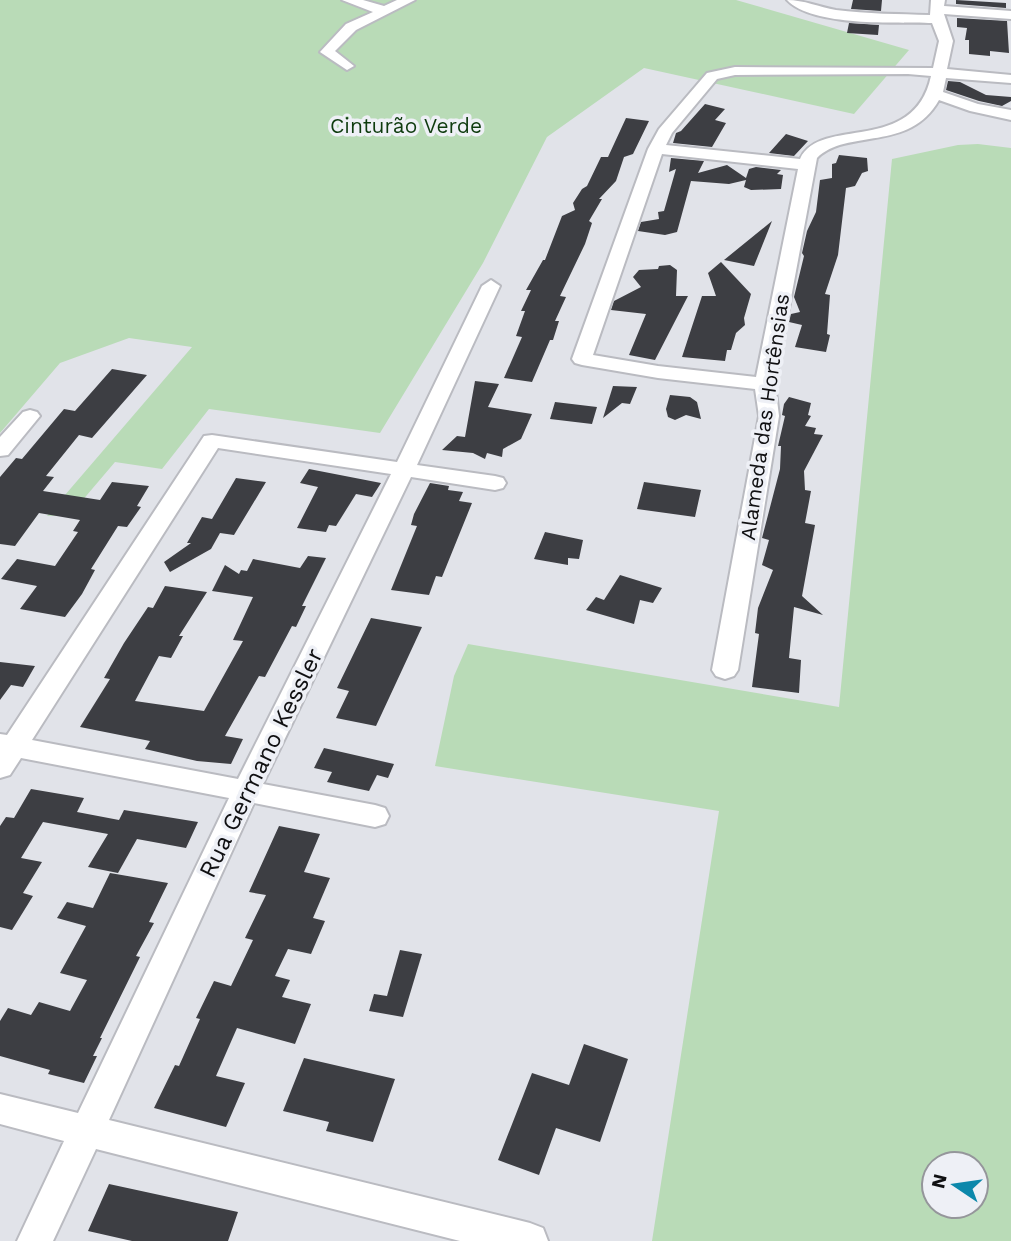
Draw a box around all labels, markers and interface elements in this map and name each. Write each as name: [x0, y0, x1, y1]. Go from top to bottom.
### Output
park label: Cinturão Verde: [330, 113, 482, 138]
street label: Alameda das Hortênsias: [735, 292, 794, 542]
street label: Rua Germano Kessler: [193, 644, 329, 882]
north arrow: [920, 1150, 990, 1220]
text: N: [926, 1172, 952, 1191]

